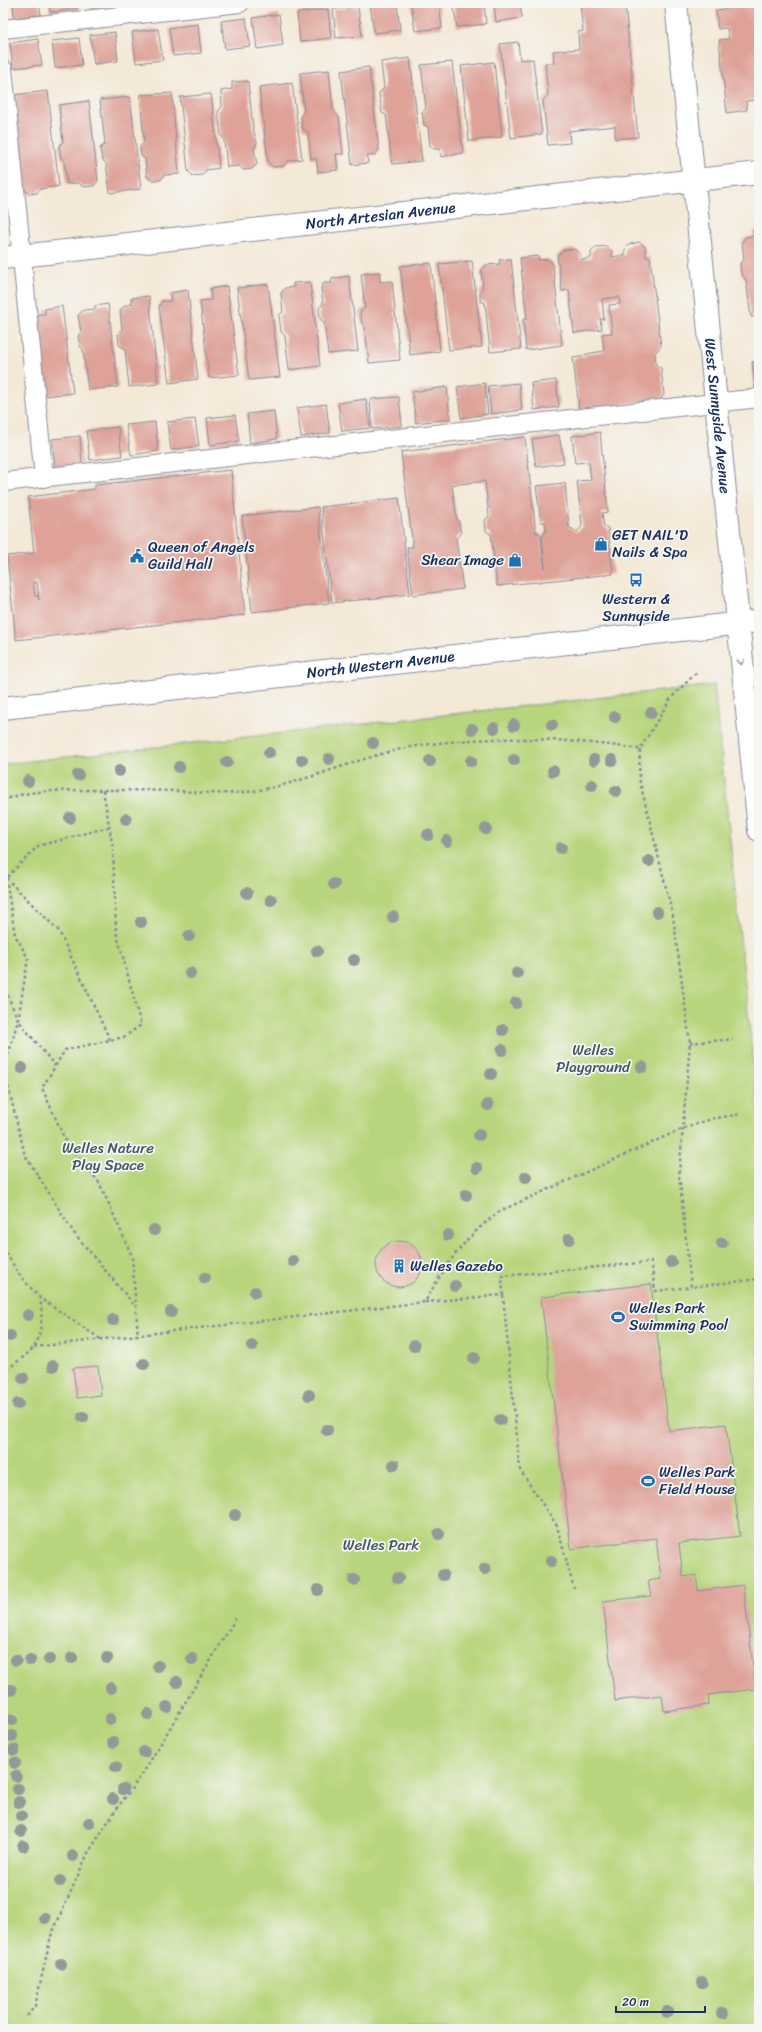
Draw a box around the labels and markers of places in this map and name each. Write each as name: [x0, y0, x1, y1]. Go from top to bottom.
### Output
place label: GET NAIL'D Nails & Spa: [612, 522, 688, 565]
place label: Queen of Angels Guild Hall: [148, 534, 255, 577]
shop icon: GET NAIL'D Nails & Spa: [593, 536, 609, 552]
place label: Shear Image: [421, 547, 504, 573]
public building icon: Queen of Angels Guild Hall: [129, 548, 145, 564]
shop icon: Shear Image: [507, 552, 523, 568]
bus stop icon: Western & Sunnyside: [628, 572, 644, 588]
place label: Western & Sunnyside: [602, 586, 671, 629]
place label: Welles Gazebo: [410, 1253, 503, 1279]
building icon: Welles Gazebo: [391, 1258, 407, 1274]
place label: Welles Park Swimming Pool: [629, 1295, 729, 1338]
sports icon: Welles Park Swimming Pool: [610, 1309, 626, 1325]
place label: Welles Park Field House: [659, 1459, 735, 1502]
sports icon: Welles Park Field House: [640, 1473, 656, 1489]

